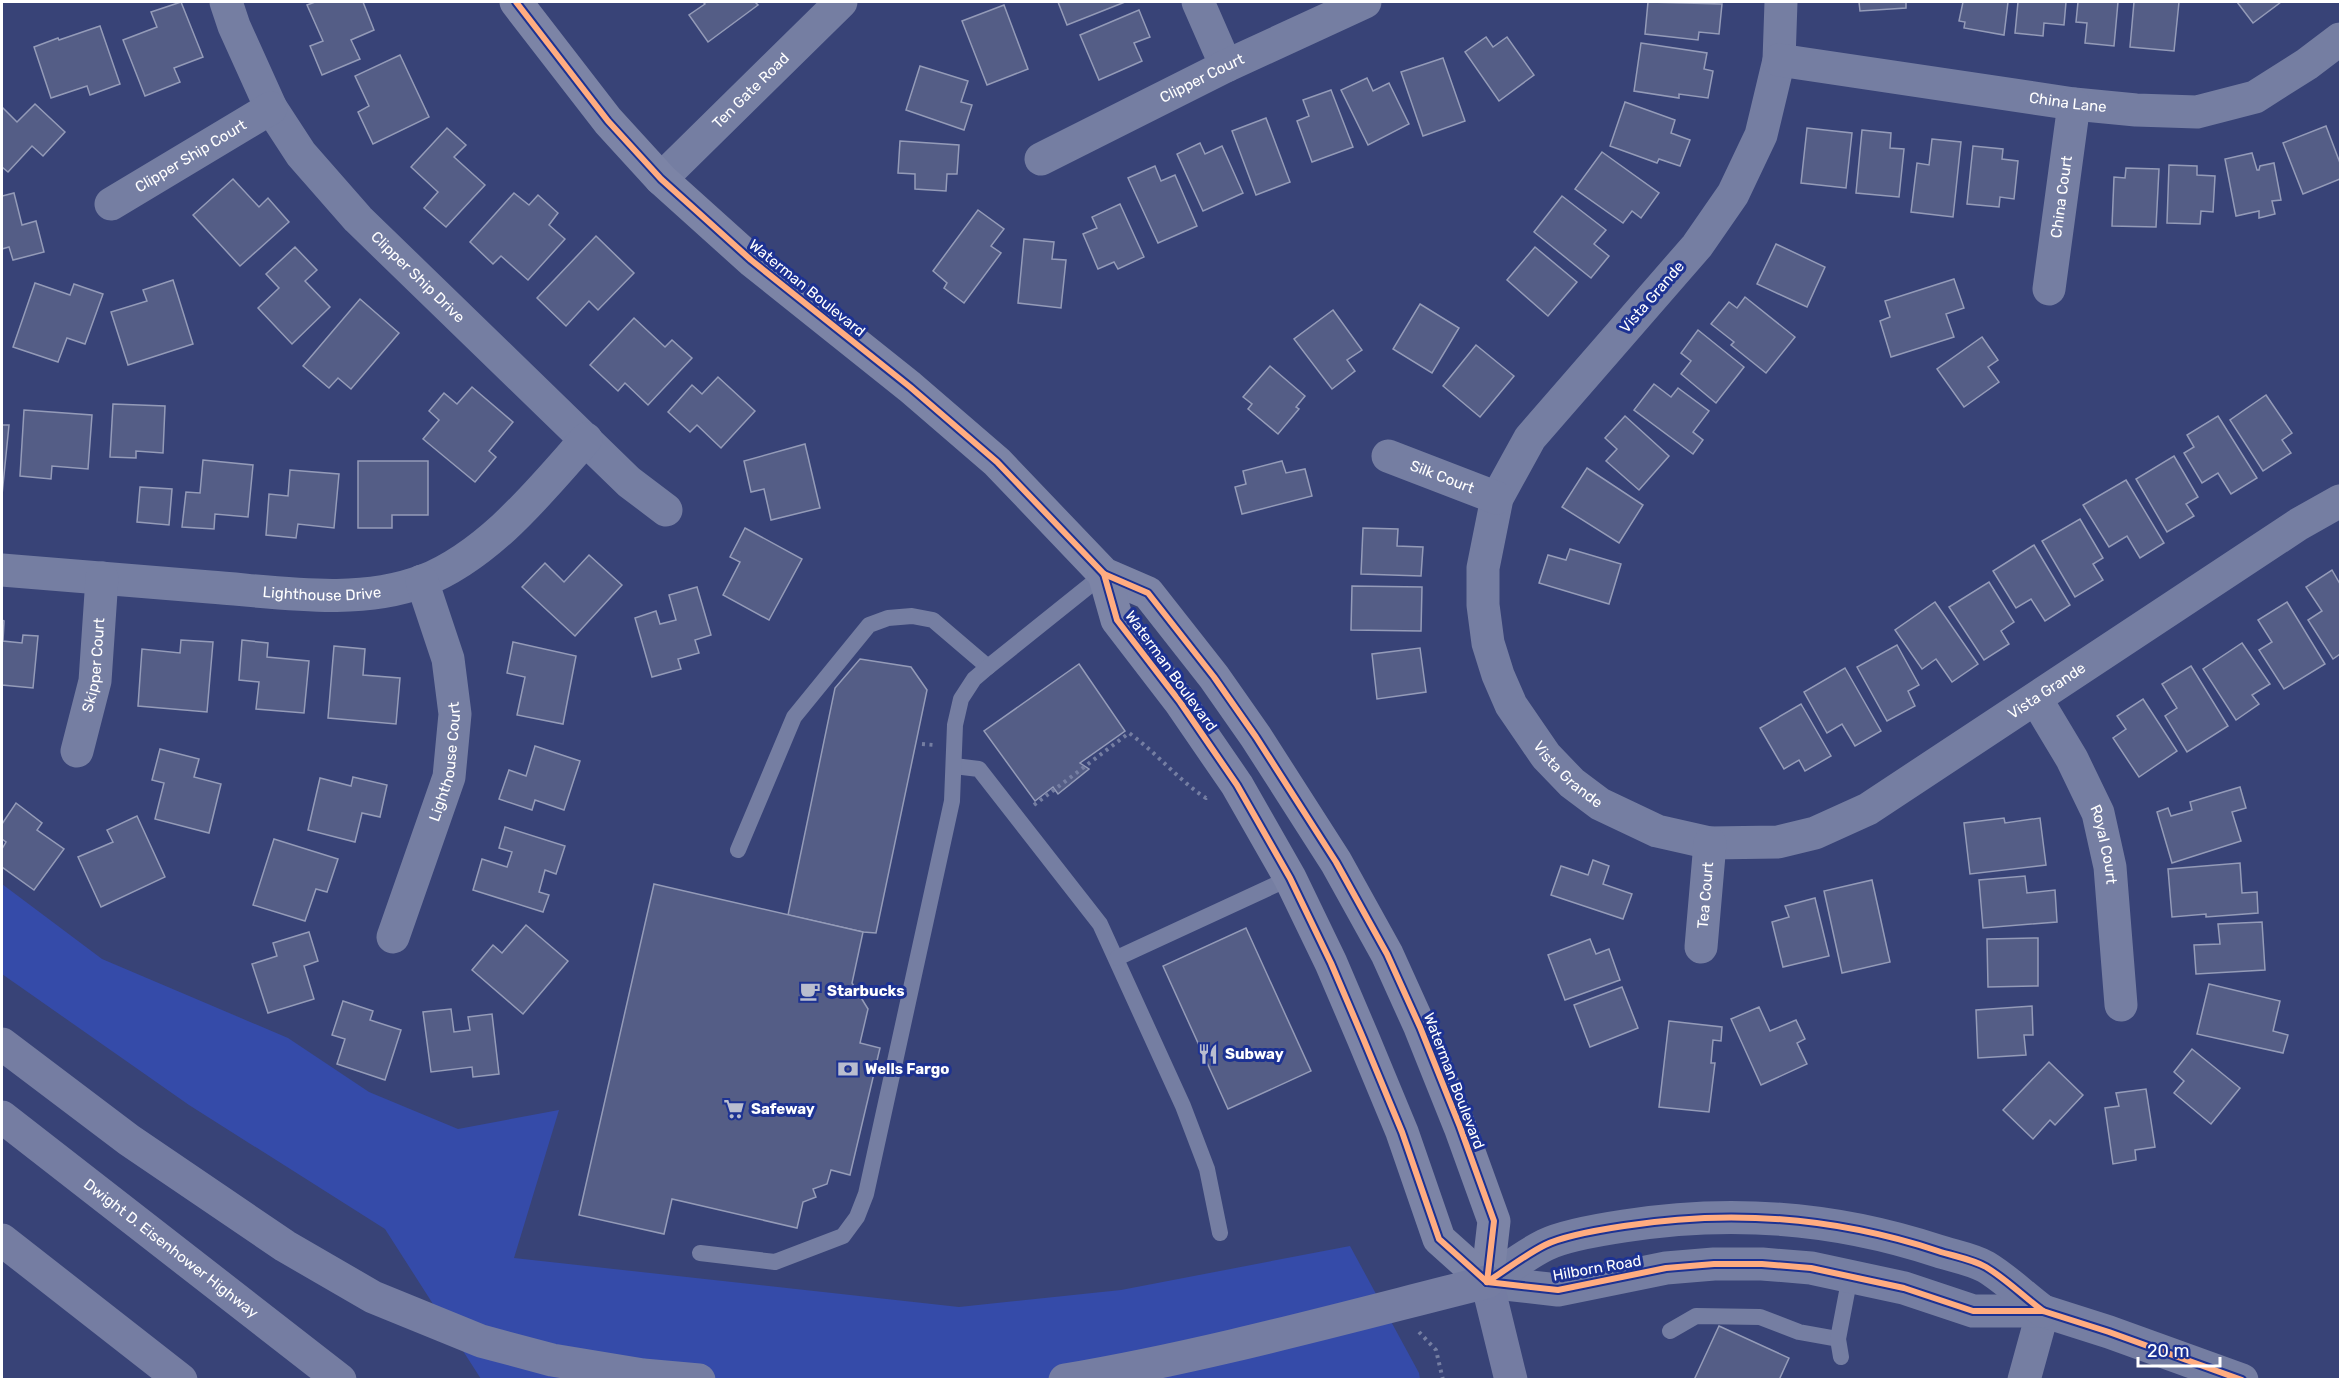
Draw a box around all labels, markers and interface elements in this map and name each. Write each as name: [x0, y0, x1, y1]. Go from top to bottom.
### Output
street label: Ten Gate Road: [709, 49, 793, 132]
street label: Clipper Court: [1157, 50, 1247, 107]
street label: China Lane: [2028, 88, 2107, 116]
street label: Clipper Ship Court: [132, 116, 250, 196]
street label: China Court: [2047, 154, 2076, 239]
street label: Clipper Ship Drive: [367, 228, 468, 327]
street label: Waterman Boulevard: [745, 236, 869, 340]
street label: Vista Grande: [1616, 257, 1688, 337]
street label: Silk Court: [1408, 456, 1477, 497]
street label: Lighthouse Drive: [262, 583, 382, 604]
street label: Waterman Boulevard: [1121, 607, 1221, 735]
street label: Skipper Court: [78, 617, 108, 714]
street label: Vista Grande: [2005, 659, 2089, 723]
street label: Lighthouse Court: [425, 701, 464, 824]
street label: Vista Grande: [1529, 738, 1606, 812]
street label: Royal Court: [2086, 802, 2120, 885]
street label: Tea Court: [1694, 861, 1717, 929]
cafe icon: Starbucks: [798, 979, 822, 1003]
place label: Starbucks: [827, 982, 904, 1000]
street label: Waterman Boulevard: [1420, 1010, 1488, 1152]
restaurant icon: Subway: [1196, 1042, 1220, 1066]
place label: Subway: [1225, 1045, 1284, 1063]
bank icon: Wells Fargo: [836, 1057, 860, 1081]
place label: Wells Fargo: [865, 1060, 949, 1078]
supermarket icon: Safeway: [722, 1097, 746, 1121]
place label: Safeway: [751, 1100, 815, 1118]
street label: Dwight D. Eisenhower Highway: [80, 1175, 262, 1322]
street label: Hilborn Road: [1551, 1251, 1643, 1285]
scale bar: [2138, 1330, 2220, 1368]
text: 20 m: [2147, 1340, 2189, 1362]

